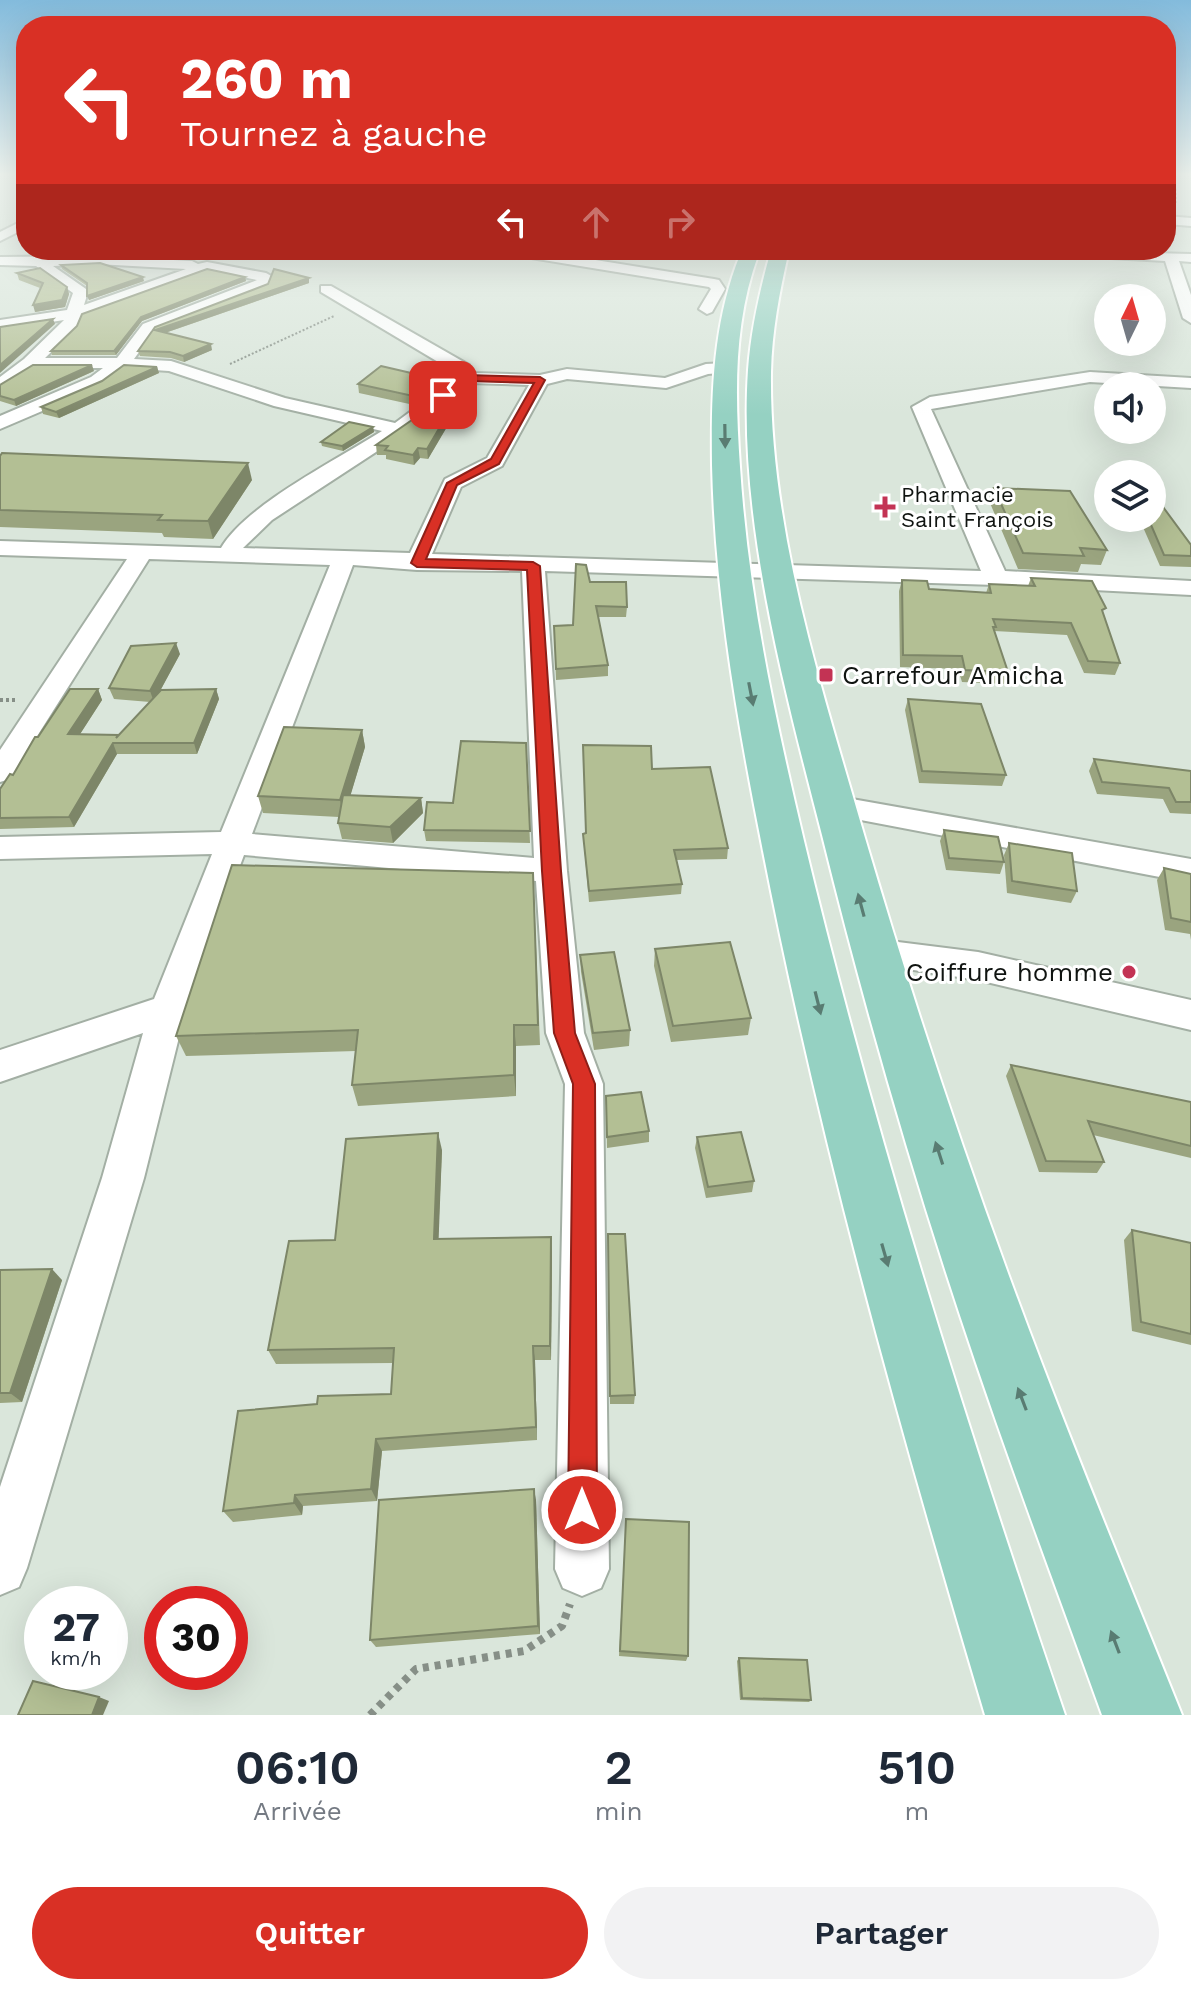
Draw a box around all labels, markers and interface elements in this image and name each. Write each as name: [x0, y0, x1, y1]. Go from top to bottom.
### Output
text: 260 m: [180, 46, 353, 112]
icon: left: [48, 48, 152, 152]
text: Tournez à gauche: [180, 113, 488, 155]
icon: left: [490, 200, 534, 244]
icon: ahead: [574, 200, 618, 244]
icon: right: [658, 200, 702, 244]
north arrow: [1094, 284, 1166, 356]
map controls: [1094, 284, 1166, 532]
pin: [409, 361, 477, 429]
button: sound: [1094, 372, 1166, 444]
icon: arrive: [421, 373, 465, 417]
one-way arrow: [718, 424, 731, 449]
button: layers: [1094, 460, 1166, 532]
place label: Pharmacie Saint François: [901, 482, 1054, 532]
marker: Pharmacie Saint François: [876, 498, 894, 516]
place label: Carrefour Amicha: [842, 660, 1064, 690]
marker: Carrefour Amicha: [817, 666, 835, 684]
one-way arrow: [746, 682, 758, 707]
one-way arrow: [855, 892, 867, 917]
place label: Coiffure homme: [906, 957, 1113, 987]
marker: Coiffure homme: [1120, 963, 1138, 981]
one-way arrow: [812, 991, 824, 1016]
one-way arrow: [932, 1141, 945, 1165]
one-way arrow: [879, 1242, 891, 1267]
one-way arrow: [1015, 1387, 1028, 1411]
position arrow: [540, 1468, 624, 1552]
speed limit sign: 30: [144, 1586, 248, 1690]
text: 27: [52, 1604, 100, 1651]
one-way arrow: [1108, 1630, 1121, 1654]
text: km/h: [50, 1646, 102, 1670]
text: 06:10: [235, 1739, 360, 1796]
text: 2: [605, 1739, 633, 1796]
text: 510: [878, 1739, 956, 1796]
text: Arrivée: [253, 1796, 342, 1826]
text: min: [595, 1796, 643, 1826]
text: m: [904, 1796, 929, 1826]
button: Quitter: [32, 1887, 588, 1979]
button: Partager: [604, 1887, 1159, 1979]

